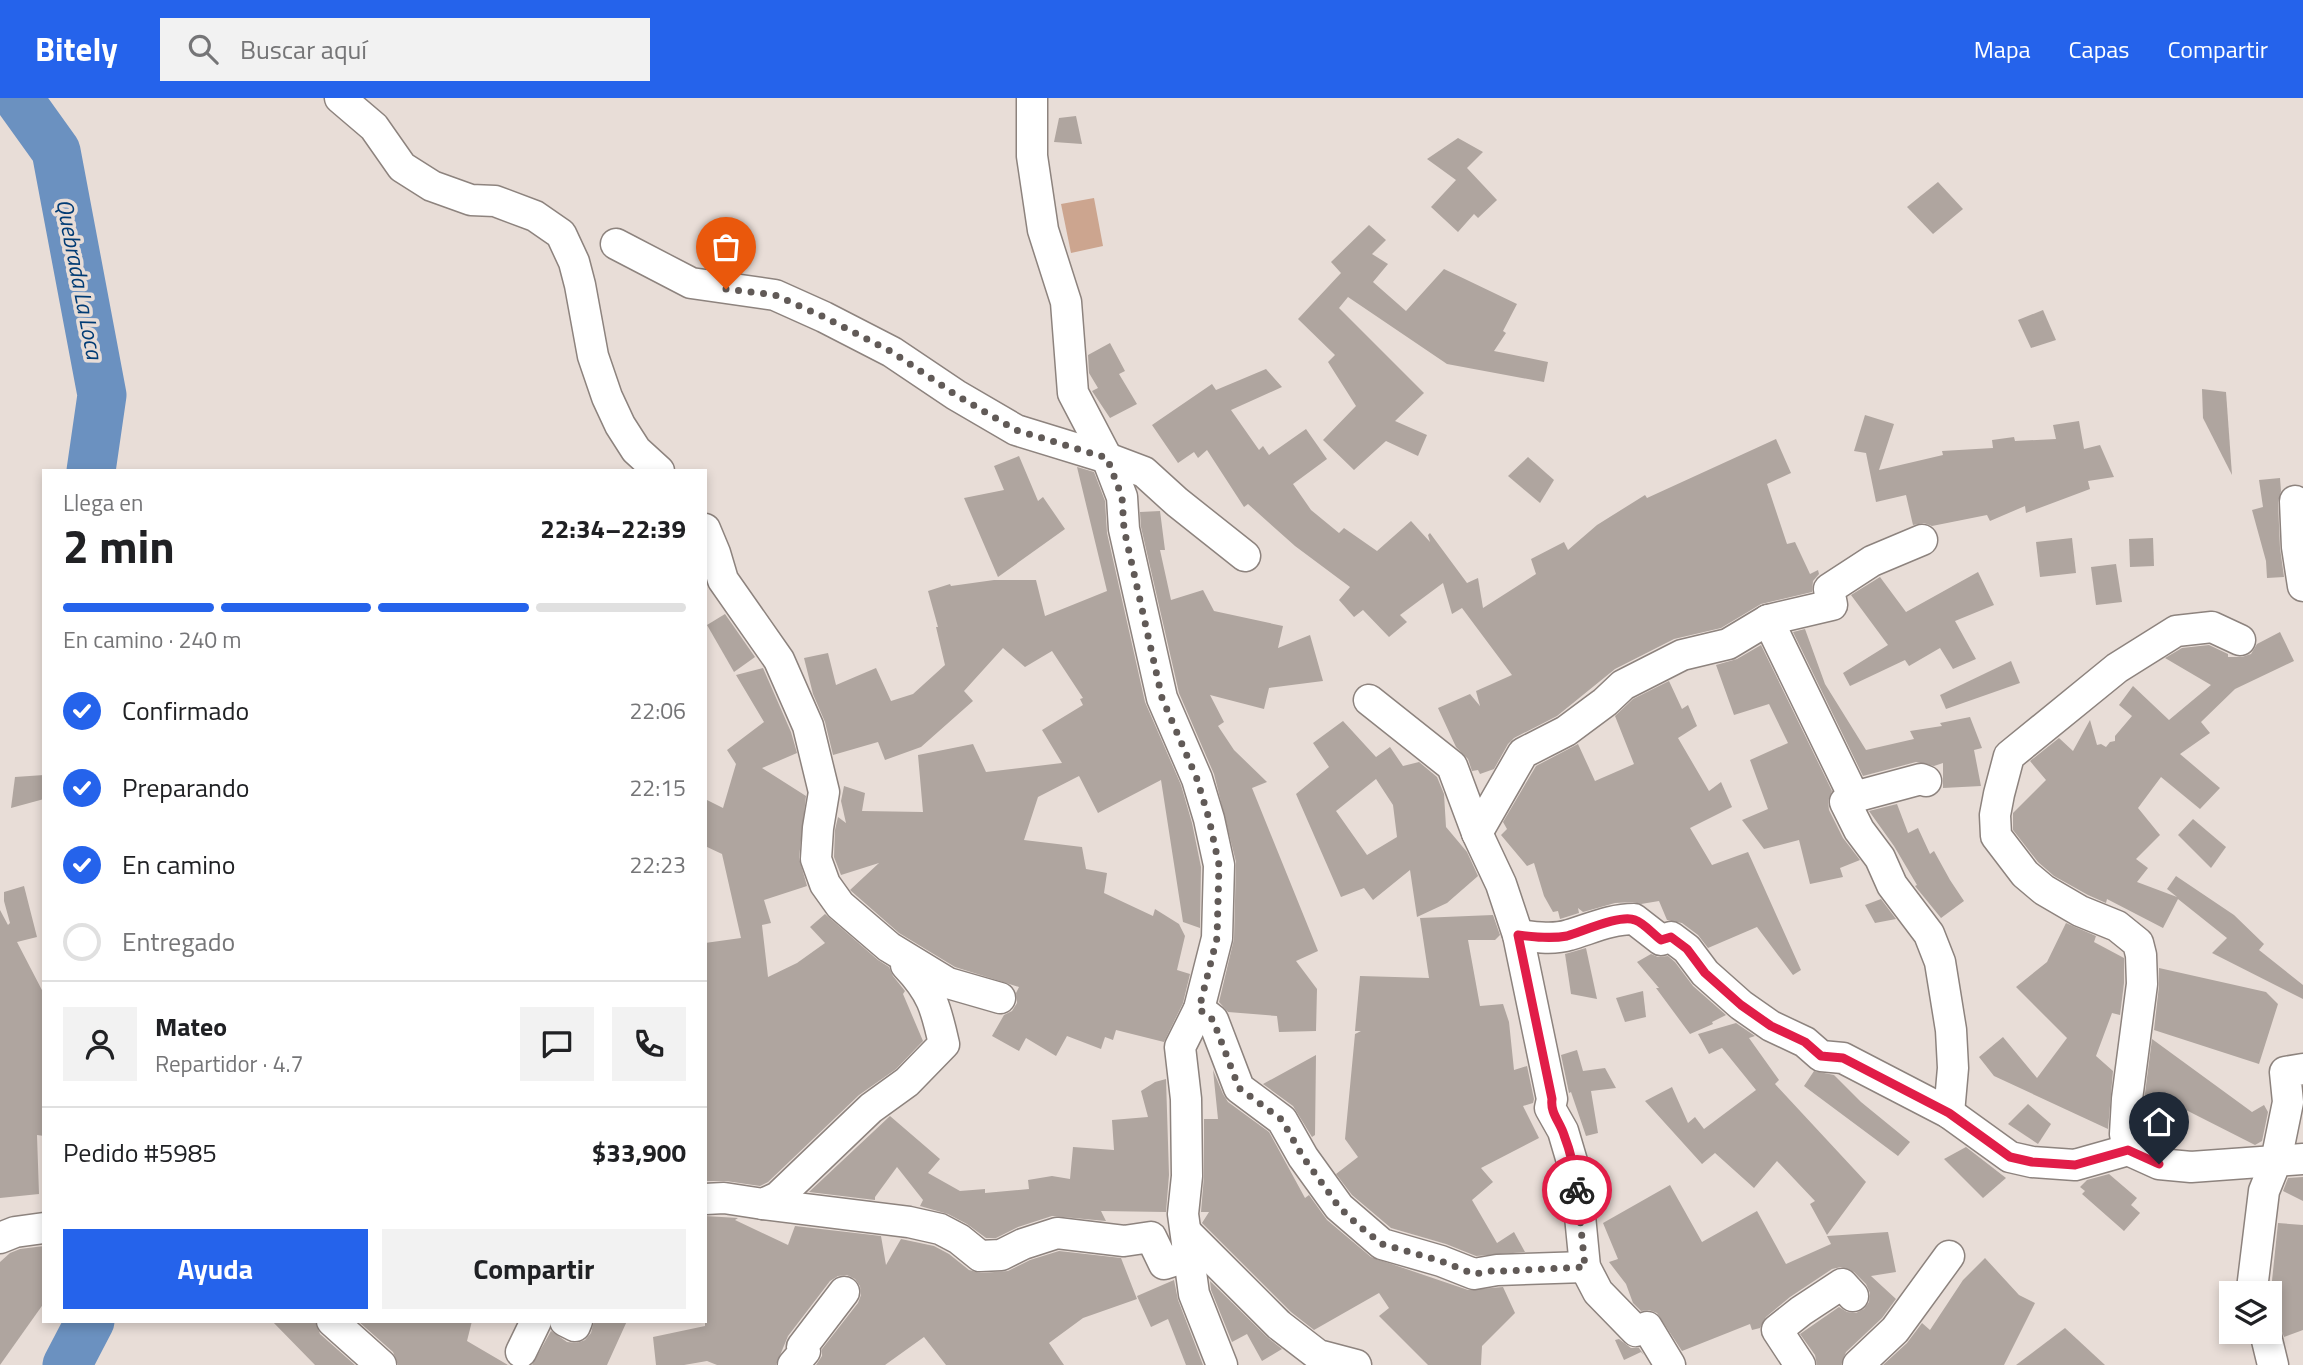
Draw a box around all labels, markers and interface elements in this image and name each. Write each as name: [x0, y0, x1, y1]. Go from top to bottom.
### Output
search box: [160, 18, 650, 81]
text: Bitely: [35, 24, 118, 74]
icon: search: [184, 30, 222, 68]
text: Buscar aquí: [240, 30, 367, 69]
text: Mapa: [1974, 31, 2031, 67]
text: Capas: [2069, 31, 2129, 67]
text: Compartir: [2167, 31, 2268, 67]
water label: Quebrada La Loca: [47, 196, 113, 364]
pin: [696, 217, 756, 289]
icon: bag: [707, 228, 745, 266]
text: Llega en: [63, 485, 143, 520]
text: 22:34–22:39: [540, 509, 686, 548]
text: 2 min: [63, 511, 175, 581]
text: En camino · 240 m: [63, 622, 241, 657]
text: Confirmado: [122, 691, 249, 730]
icon: check: [63, 692, 101, 730]
text: 22:06: [629, 693, 686, 728]
text: Preparando: [122, 768, 249, 807]
icon: check: [63, 769, 101, 807]
text: 22:15: [629, 770, 686, 805]
text: En camino: [122, 845, 236, 884]
icon: check: [63, 846, 101, 884]
text: 22:23: [629, 847, 686, 882]
text: Entregado: [122, 922, 235, 961]
button: person: [63, 1007, 137, 1081]
text: Mateo: [155, 1007, 227, 1046]
button: chat: [520, 1007, 594, 1081]
button: phone: [612, 1007, 686, 1081]
text: Repartidor · 4.7: [155, 1046, 303, 1081]
pin: [2129, 1092, 2189, 1164]
icon: home: [2140, 1103, 2178, 1141]
text: Pedido #5985: [63, 1133, 217, 1172]
text: $33,900: [592, 1133, 686, 1172]
courier: [1542, 1155, 1612, 1225]
icon: bike: [1558, 1171, 1596, 1209]
button: Ayuda: [63, 1229, 368, 1309]
button: Compartir: [382, 1229, 686, 1309]
map controls: [2219, 1281, 2282, 1344]
button: layers: [2219, 1281, 2282, 1344]

